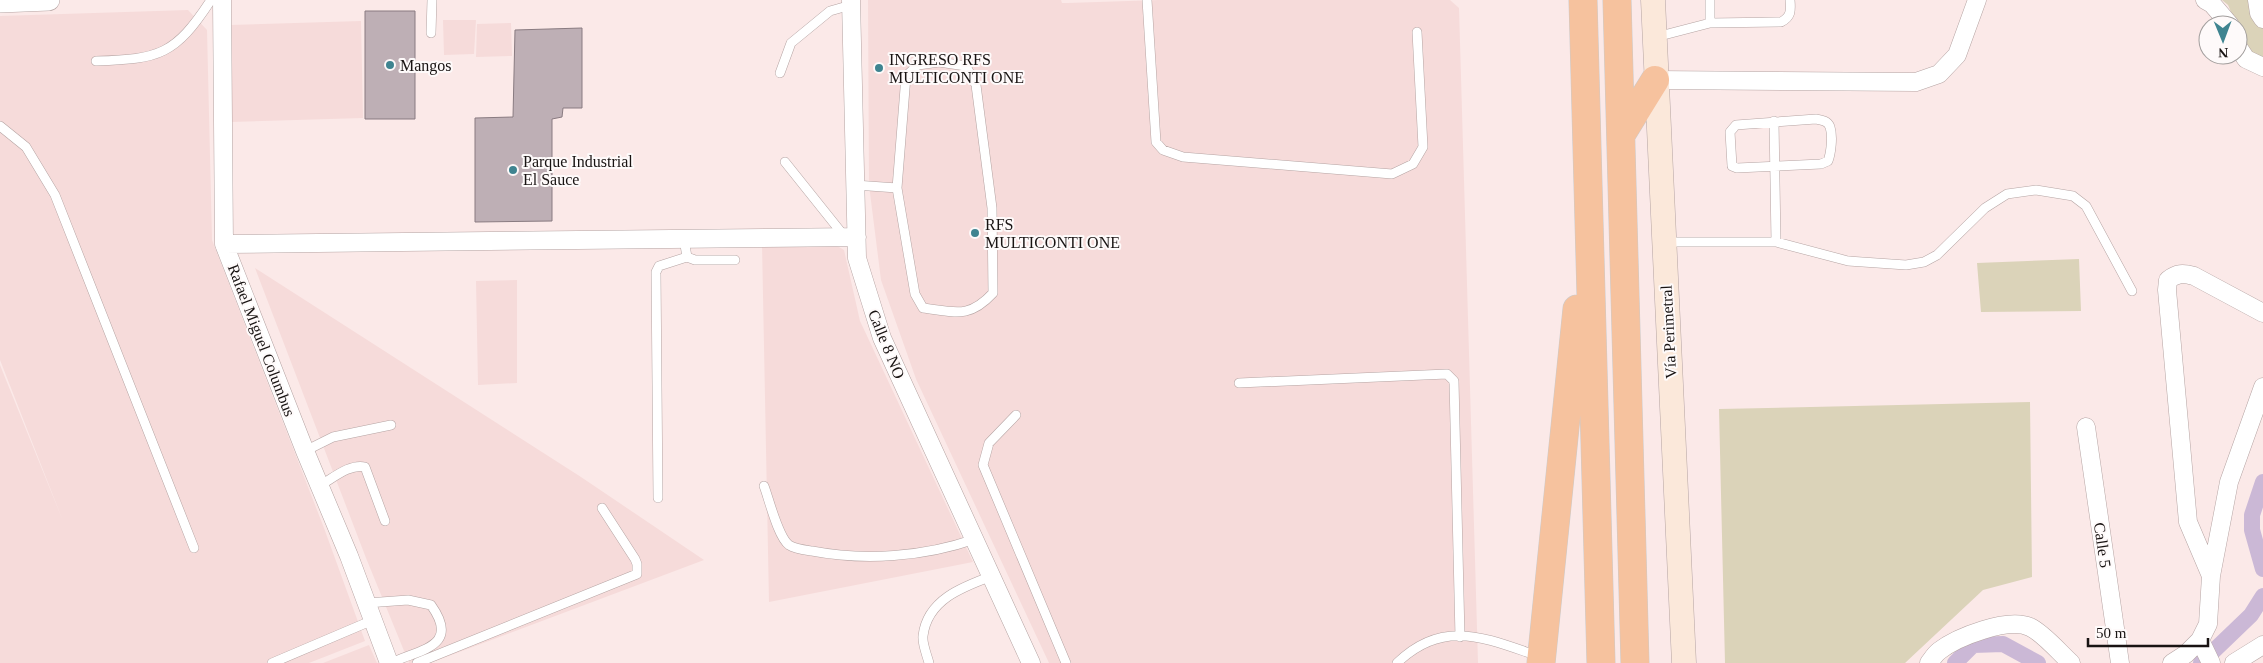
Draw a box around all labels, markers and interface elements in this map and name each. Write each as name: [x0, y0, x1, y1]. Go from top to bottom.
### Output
north arrow: [2198, 15, 2248, 65]
text: N: [2218, 45, 2228, 60]
place label: INGRESO RFS MULTICONTI ONE: [889, 51, 1024, 86]
place label: Mangos: [400, 57, 452, 75]
marker: Mangos: [384, 59, 396, 71]
marker: INGRESO RFS MULTICONTI ONE: [873, 62, 885, 74]
place label: Parque Industrial El Sauce: [523, 153, 633, 188]
marker: Parque Industrial El Sauce: [507, 164, 519, 176]
place label: RFS MULTICONTI ONE: [985, 216, 1120, 251]
marker: RFS MULTICONTI ONE: [969, 227, 981, 239]
street label: Rafael Miguel Columbus: [224, 262, 298, 419]
street label: Vía Perimetral: [1658, 284, 1679, 379]
street label: Calle 8 NO: [865, 307, 908, 381]
street label: Calle 5: [2091, 521, 2114, 569]
scale bar: [2088, 616, 2208, 648]
text: 50 m: [2096, 625, 2127, 641]

